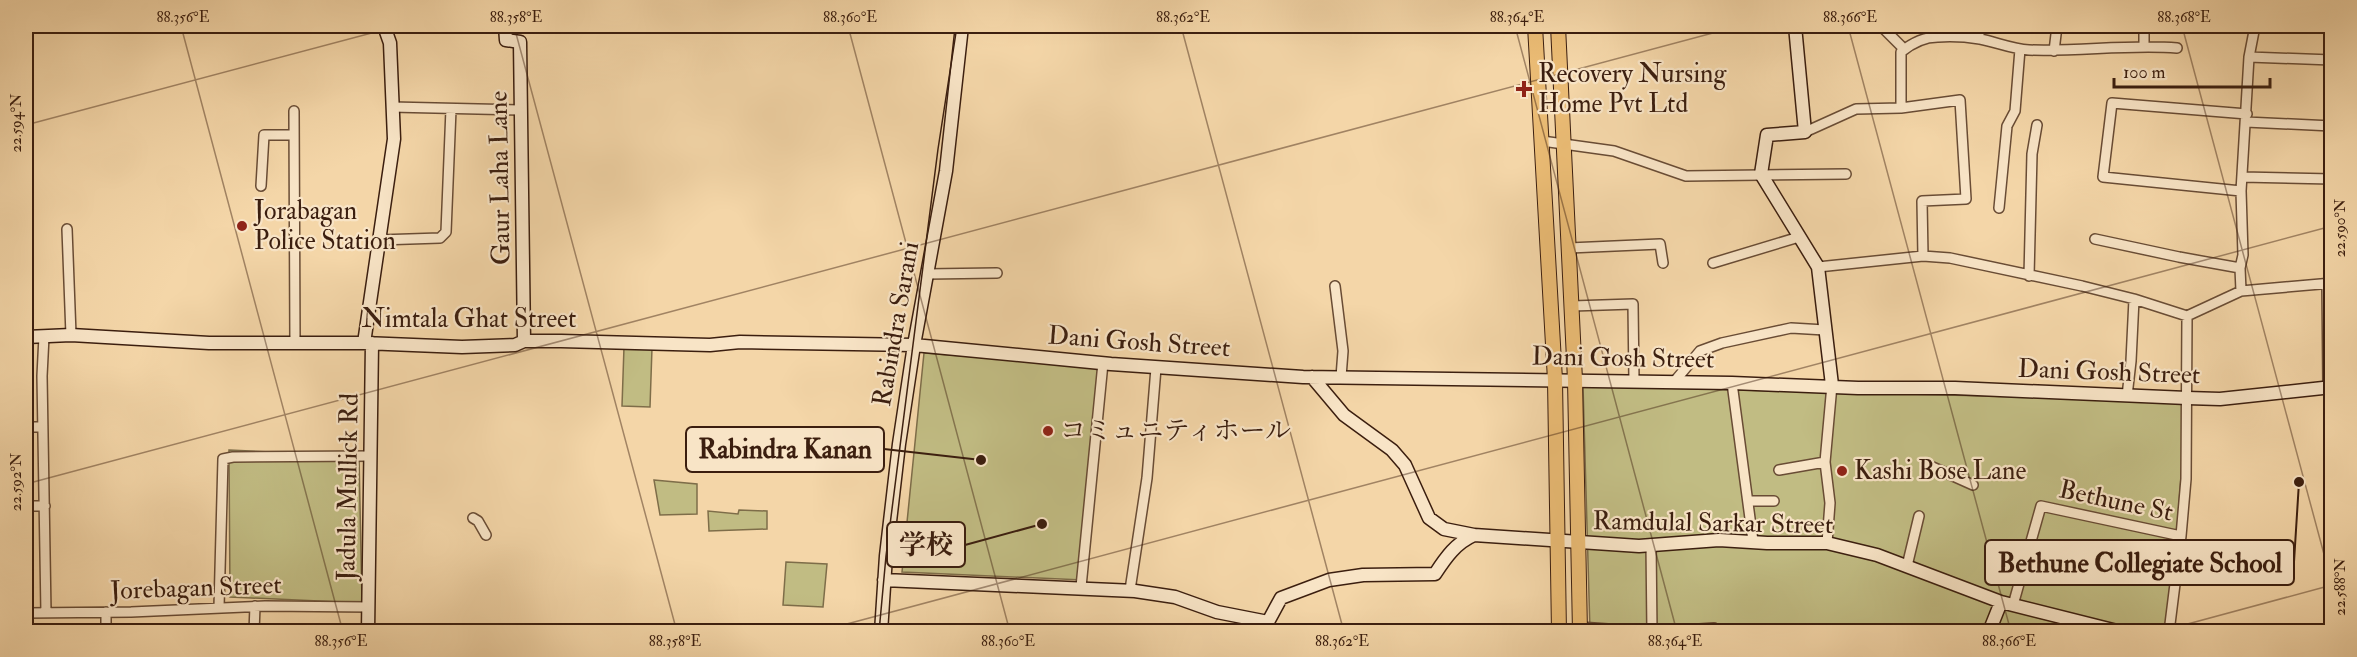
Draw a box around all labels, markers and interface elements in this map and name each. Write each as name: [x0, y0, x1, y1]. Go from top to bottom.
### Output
text: 88.356°E: [157, 8, 210, 27]
text: 88.358°E: [490, 8, 542, 27]
text: 88.360°E: [823, 8, 877, 27]
text: 88.362°E: [1156, 8, 1210, 27]
text: 88.364°E: [1490, 8, 1544, 27]
text: 88.366°E: [1823, 8, 1877, 27]
text: 88.368°E: [2157, 8, 2211, 27]
scale bar: [2114, 51, 2270, 89]
place label: Recovery Nursing Home Pvt Ltd: [1538, 58, 1727, 120]
text: 100 m: [2123, 61, 2166, 84]
marker: Recovery Nursing Home Pvt Ltd: [1515, 80, 1533, 98]
street label: Gaur Laha Lane: [482, 90, 518, 265]
text: 22.594°N: [7, 93, 26, 152]
place label: Jorabagan Police Station: [253, 195, 396, 257]
text: 22.590°N: [2331, 198, 2350, 257]
marker: Jorabagan Police Station: [235, 219, 249, 233]
street label: Rabindra Sarani: [866, 239, 926, 409]
street label: Nimtala Ghat Street: [362, 303, 576, 335]
street label: Dani Gosh Street: [1047, 320, 1231, 364]
street label: Dani Gosh Street: [1531, 340, 1715, 376]
street label: Dani Gosh Street: [2017, 353, 2201, 391]
street label: Jadula Mullick Rd: [330, 393, 366, 582]
place label: コミュニティホール: [1060, 415, 1291, 447]
marker: コミュニティホール: [1041, 424, 1055, 438]
callout: Rabindra Kanan: [686, 427, 884, 472]
text: Rabindra Kanan: [698, 433, 872, 466]
text: 22.592°N: [7, 452, 26, 511]
place label: Kashi Bose Lane: [1854, 455, 2026, 487]
marker: Kashi Bose Lane: [1835, 464, 1849, 478]
street label: Bethune St: [2056, 473, 2176, 529]
street label: Ramdulal Sarkar Street: [1592, 505, 1834, 541]
callout: 学校: [887, 522, 965, 567]
text: 学校: [899, 529, 953, 562]
callout: Bethune Collegiate School: [1985, 540, 2294, 585]
text: Bethune Collegiate School: [1998, 547, 2283, 581]
text: 22.588°N: [2331, 558, 2350, 616]
street label: Jorebagan Street: [109, 569, 282, 607]
text: 88.356°E: [315, 632, 368, 651]
text: 88.358°E: [649, 632, 701, 651]
text: 88.360°E: [981, 632, 1035, 651]
text: 88.362°E: [1315, 632, 1369, 651]
text: 88.364°E: [1648, 632, 1702, 651]
text: 88.366°E: [1982, 632, 2036, 651]

